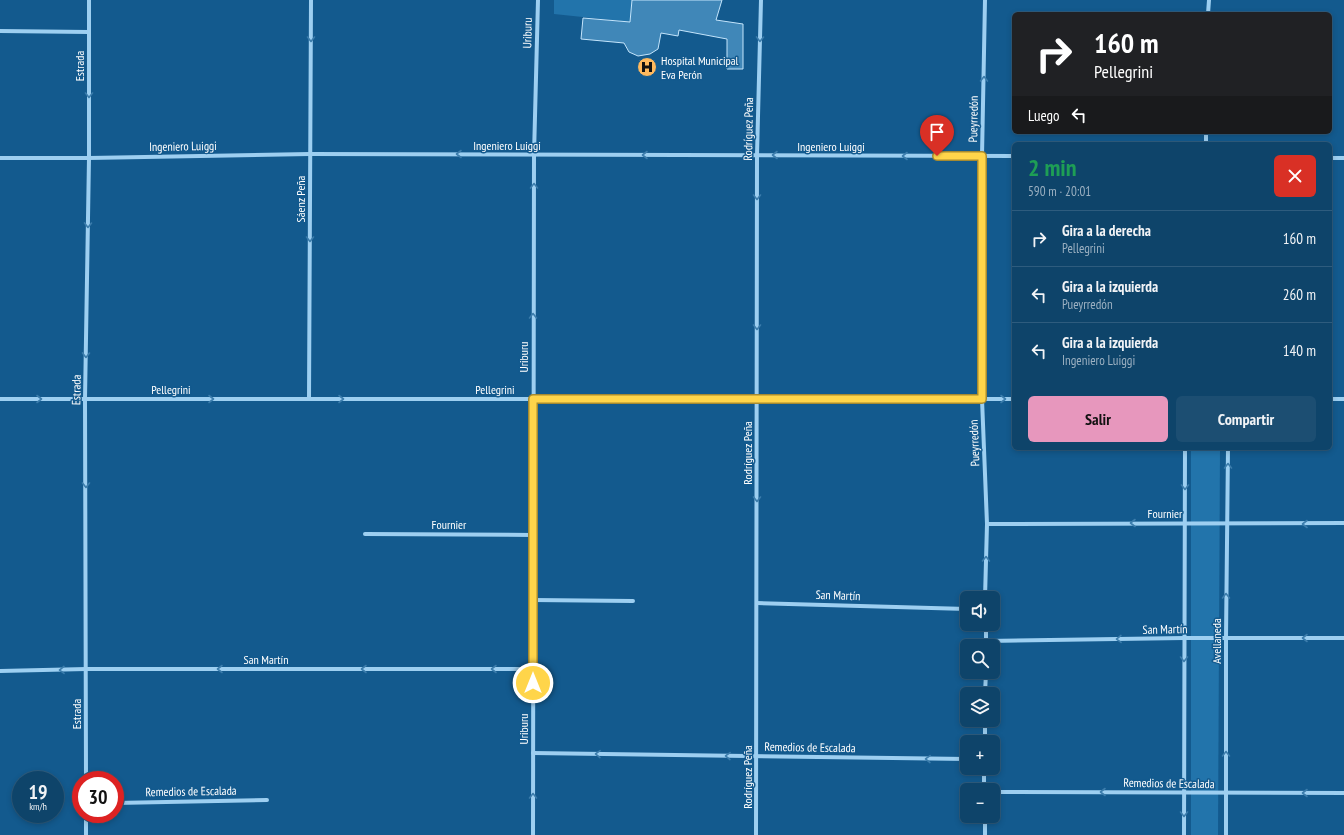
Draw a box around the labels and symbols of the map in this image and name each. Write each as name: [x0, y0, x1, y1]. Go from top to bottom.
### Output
street label: Uriburu: [519, 17, 535, 49]
one-way arrow: [307, 36, 315, 42]
one-way arrow: [756, 36, 764, 42]
street label: Estrada: [72, 51, 87, 81]
place label: Hospital Municipal Eva Perón: [661, 53, 739, 82]
hospital icon: Hospital Municipal Eva Perón: [636, 56, 658, 78]
one-way arrow: [980, 76, 988, 82]
one-way arrow: [85, 92, 93, 98]
street label: Pueyrredón: [965, 95, 981, 143]
street label: Rodríguez Peña: [740, 97, 756, 161]
pin: [920, 115, 954, 156]
street label: Ingeniero Luiggi: [149, 138, 217, 154]
street label: Ingeniero Luiggi: [473, 138, 541, 153]
street label: Ingeniero Luiggi: [797, 139, 865, 154]
one-way arrow: [456, 150, 462, 158]
one-way arrow: [642, 151, 648, 159]
one-way arrow: [772, 151, 778, 159]
one-way arrow: [902, 152, 908, 160]
street label: Sáenz Peña: [293, 175, 308, 222]
one-way arrow: [530, 183, 538, 189]
one-way arrow: [753, 194, 761, 200]
one-way arrow: [84, 222, 92, 228]
one-way arrow: [306, 236, 314, 242]
one-way arrow: [529, 313, 538, 319]
one-way arrow: [753, 324, 761, 330]
street label: Uriburu: [516, 341, 531, 373]
one-way arrow: [82, 352, 90, 358]
street label: Estrada: [68, 374, 84, 405]
street label: Pellegrini: [151, 382, 191, 397]
street label: Pellegrini: [475, 382, 515, 397]
one-way arrow: [36, 395, 42, 403]
one-way arrow: [208, 395, 214, 403]
one-way arrow: [338, 395, 344, 403]
one-way arrow: [1000, 395, 1006, 403]
street label: Pueyrredón: [966, 419, 982, 467]
street label: Rodríguez Peña: [740, 421, 755, 485]
one-way arrow: [1224, 463, 1232, 469]
one-way arrow: [82, 482, 90, 488]
one-way arrow: [1181, 484, 1189, 490]
one-way arrow: [753, 496, 761, 502]
street label: Fournier: [1148, 506, 1183, 521]
street label: Fournier: [432, 517, 467, 532]
one-way arrow: [1130, 519, 1136, 527]
one-way arrow: [1302, 520, 1308, 528]
one-way arrow: [982, 556, 990, 562]
street label: San Martín: [815, 587, 861, 603]
one-way arrow: [1222, 593, 1230, 599]
street label: Avellaneda: [1209, 618, 1224, 664]
street label: San Martín: [1142, 621, 1188, 637]
one-way arrow: [1302, 634, 1308, 642]
one-way arrow: [1116, 635, 1122, 643]
street label: San Martín: [244, 652, 288, 667]
one-way arrow: [1180, 656, 1188, 662]
position arrow: [512, 662, 554, 704]
one-way arrow: [59, 665, 65, 674]
one-way arrow: [217, 665, 223, 673]
one-way arrow: [361, 665, 367, 673]
one-way arrow: [491, 665, 497, 673]
street label: Estrada: [69, 699, 84, 729]
street label: Uriburu: [516, 713, 531, 745]
street label: Remedios de Escalada: [764, 739, 856, 755]
street label: Rodríguez Peña: [740, 745, 755, 809]
one-way arrow: [595, 750, 601, 758]
one-way arrow: [1222, 751, 1230, 757]
one-way arrow: [725, 752, 731, 760]
one-way arrow: [925, 755, 931, 763]
speed limit sign: 30: [72, 771, 124, 823]
street label: Remedios de Escalada: [1123, 775, 1215, 791]
street label: Remedios de Escalada: [145, 783, 237, 799]
one-way arrow: [1100, 788, 1106, 796]
one-way arrow: [1302, 789, 1308, 797]
one-way arrow: [529, 793, 537, 799]
one-way arrow: [1180, 811, 1188, 817]

